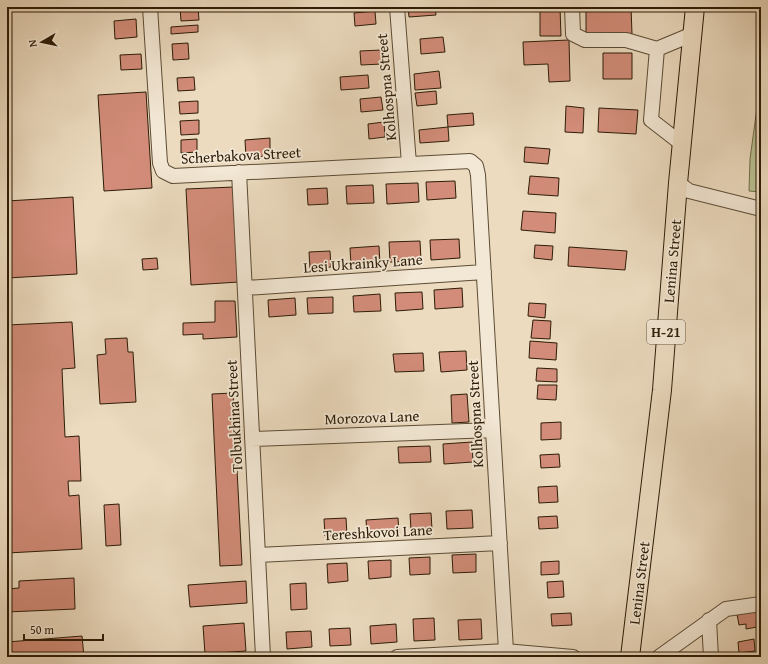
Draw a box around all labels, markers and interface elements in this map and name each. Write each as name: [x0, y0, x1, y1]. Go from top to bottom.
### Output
north arrow: [22, 22, 62, 62]
street label: Kolhospna Street: [371, 32, 401, 142]
text: N: [24, 38, 41, 48]
street label: Scherbakova Street: [180, 141, 302, 169]
street label: Lenina Street: [658, 218, 686, 304]
street label: Lesi Ukrainky Lane: [303, 248, 423, 278]
road number: Н-21: [647, 320, 685, 344]
street label: Tolbukhina Street: [221, 359, 247, 473]
street label: Kolhospna Street: [462, 359, 488, 468]
street label: Morozova Lane: [324, 405, 420, 429]
street label: Tereshkovoi Lane: [323, 519, 433, 545]
street label: Lenina Street: [623, 539, 655, 626]
scale bar: [24, 616, 103, 642]
text: 50 m: [30, 621, 54, 638]

